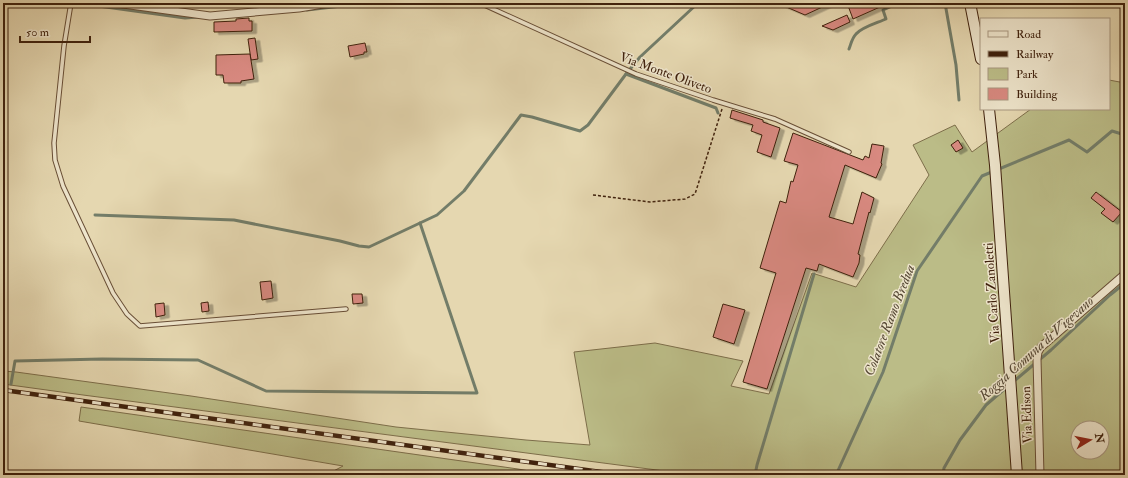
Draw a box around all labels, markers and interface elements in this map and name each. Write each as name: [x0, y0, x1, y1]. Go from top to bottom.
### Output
scale bar: [20, 18, 90, 44]
legend: [980, 18, 1110, 110]
text: 50 m: [26, 25, 50, 40]
text: Road: [1016, 27, 1041, 42]
text: Railway: [1016, 47, 1054, 62]
street label: Via Monte Oliveto: [617, 49, 714, 97]
text: Park: [1016, 67, 1038, 82]
text: Building: [1016, 87, 1059, 102]
street label: Via Carlo Zanoletti: [980, 241, 1004, 344]
water label: Colatore Ramo Bredua: [860, 262, 919, 378]
water label: Roggia Comuna di Vigevano: [975, 292, 1097, 405]
street label: Via Edison: [1018, 386, 1036, 444]
north arrow: [1070, 420, 1110, 460]
text: N: [1092, 431, 1107, 445]

